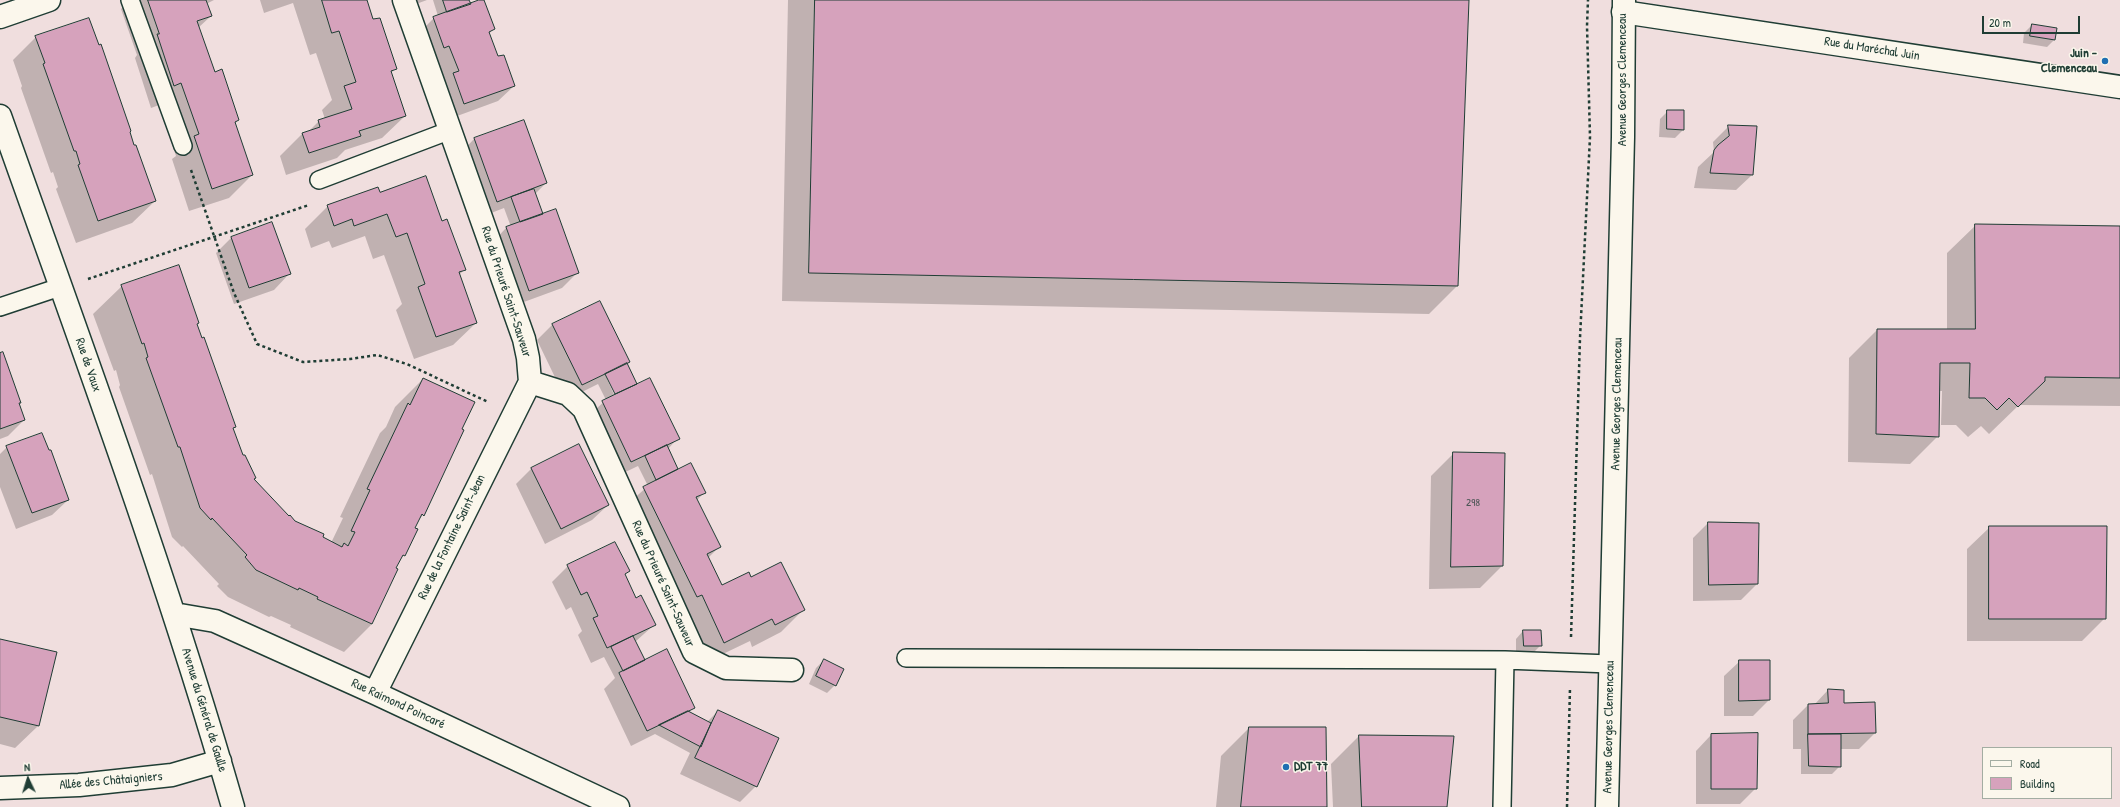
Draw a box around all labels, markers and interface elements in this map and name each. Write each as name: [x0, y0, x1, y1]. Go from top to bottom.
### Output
scale bar: [1984, 8, 2082, 34]
street label: Avenue Georges Clemenceau: [1615, 14, 1631, 146]
text: 20 m: [1989, 14, 2011, 31]
street label: Rue du Maréchal Juin: [1823, 34, 1921, 64]
place label: Juin - Clemenceau: [2041, 46, 2097, 77]
marker: Juin - Clemenceau: [2100, 56, 2110, 66]
street label: Rue du Prieuré Saint-Sauveur: [477, 225, 535, 359]
street label: Rue de Vaux: [72, 336, 104, 394]
street label: Avenue Georges Clemenceau: [1608, 338, 1626, 470]
street label: Rue de la Fontaine Saint-Jean: [415, 472, 489, 602]
house number: 298: [1466, 496, 1480, 510]
street label: Rue du Prieuré Saint-Sauveur: [628, 518, 698, 650]
street label: Avenue du Général de Gaulle: [178, 646, 230, 774]
street label: Avenue Georges Clemenceau: [1600, 661, 1618, 793]
street label: Rue Raimond Poincaré: [349, 675, 447, 733]
legend: [1982, 747, 2112, 799]
text: Road: [2020, 755, 2040, 772]
north arrow: [8, 759, 48, 799]
place label: DDT 77: [1294, 759, 1328, 775]
text: N: [24, 760, 31, 774]
marker: DDT 77: [1281, 762, 1291, 772]
street label: Allée des Châtaigniers: [59, 769, 163, 793]
text: Building: [2020, 775, 2055, 792]

